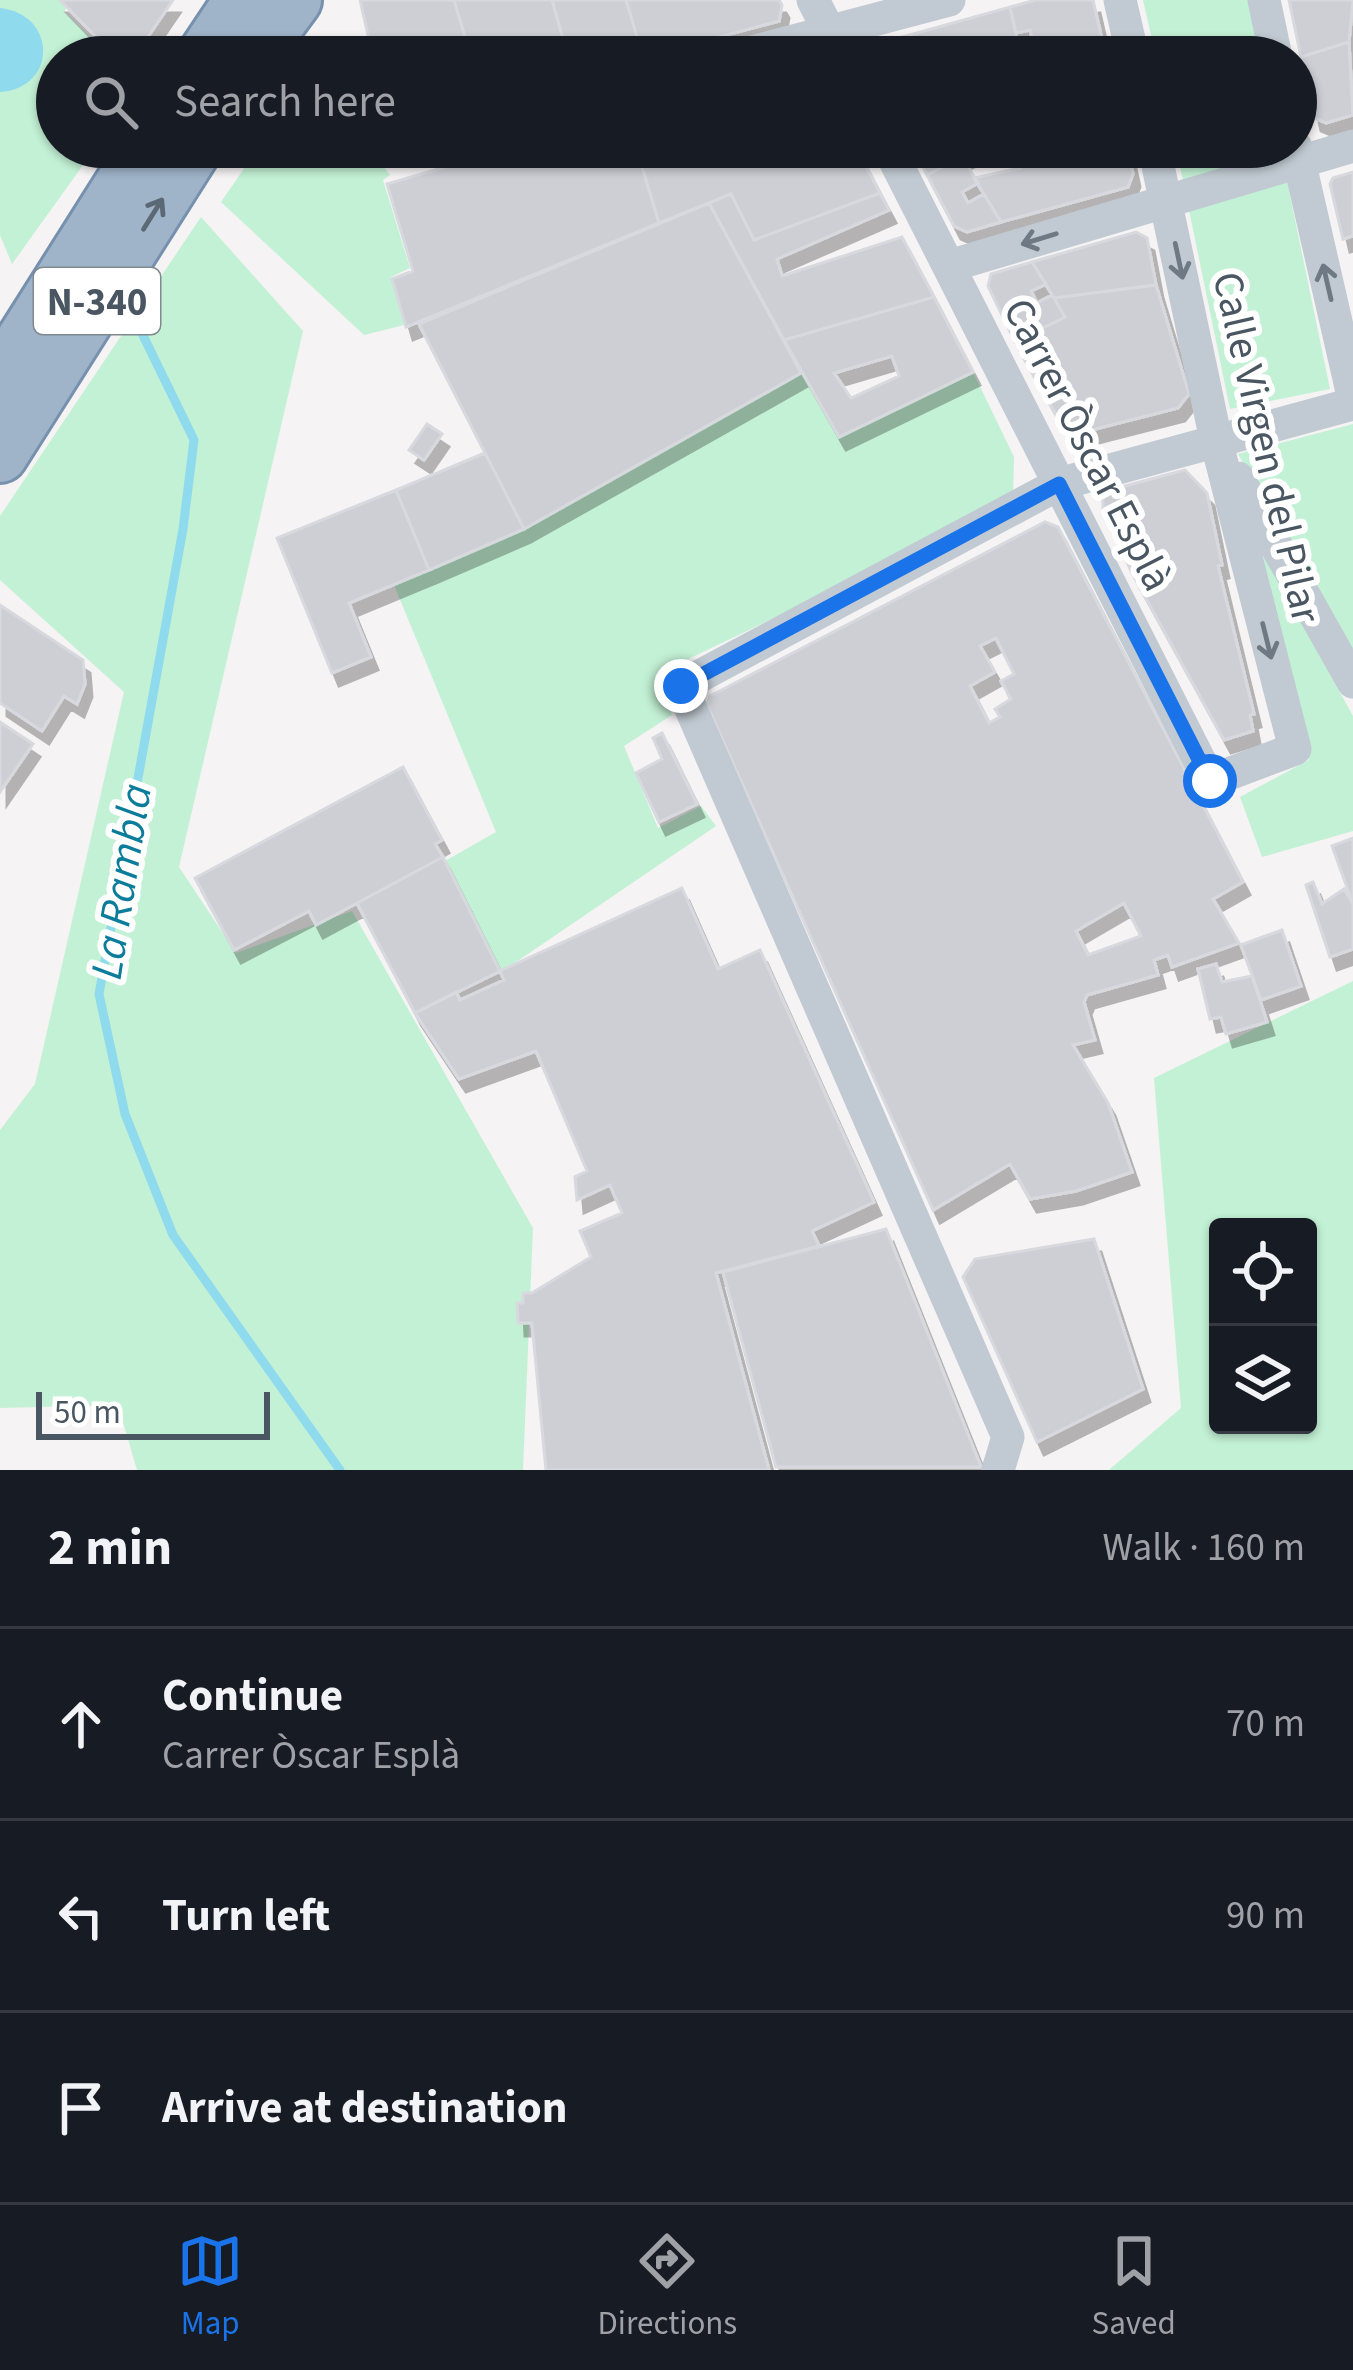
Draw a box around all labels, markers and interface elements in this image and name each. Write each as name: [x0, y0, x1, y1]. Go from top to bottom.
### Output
search box: [36, 36, 1317, 168]
icon: search: [78, 69, 144, 135]
text: Search here: [174, 70, 396, 134]
one-way arrow: [140, 198, 165, 232]
one-way arrow: [1021, 229, 1059, 251]
one-way arrow: [1169, 241, 1191, 280]
one-way arrow: [1314, 263, 1337, 301]
street label: Calle Virgen del Pilar: [1196, 266, 1336, 629]
road number: N-340: [34, 268, 160, 334]
street label: Carrer Òscar Esplà: [988, 288, 1187, 602]
one-way arrow: [1257, 621, 1279, 659]
route end: [654, 659, 708, 713]
route start: [1183, 754, 1237, 808]
water label: La Rambla: [75, 779, 169, 984]
map controls: [1209, 1218, 1317, 1434]
button: locate: [1209, 1218, 1317, 1326]
button: layers: [1209, 1326, 1317, 1434]
scale bar: [36, 1386, 270, 1439]
text: 50 m: [54, 1389, 121, 1436]
text: 2 min: [48, 1512, 172, 1584]
text: Walk · 160 m: [1102, 1520, 1305, 1576]
text: Continue: [162, 1664, 343, 1728]
icon: ahead: [48, 1691, 114, 1757]
text: 70 m: [1226, 1696, 1305, 1752]
text: Carrer Òscar Esplà: [162, 1728, 460, 1784]
icon: left: [48, 1883, 114, 1949]
text: Turn left: [162, 1884, 330, 1948]
text: 90 m: [1226, 1888, 1305, 1944]
icon: arrive: [48, 2075, 114, 2141]
text: Arrive at destination: [162, 2076, 567, 2140]
tab: Map: [177, 2228, 243, 2347]
tab: Directions: [598, 2228, 737, 2347]
tab: Saved: [1092, 2228, 1176, 2347]

